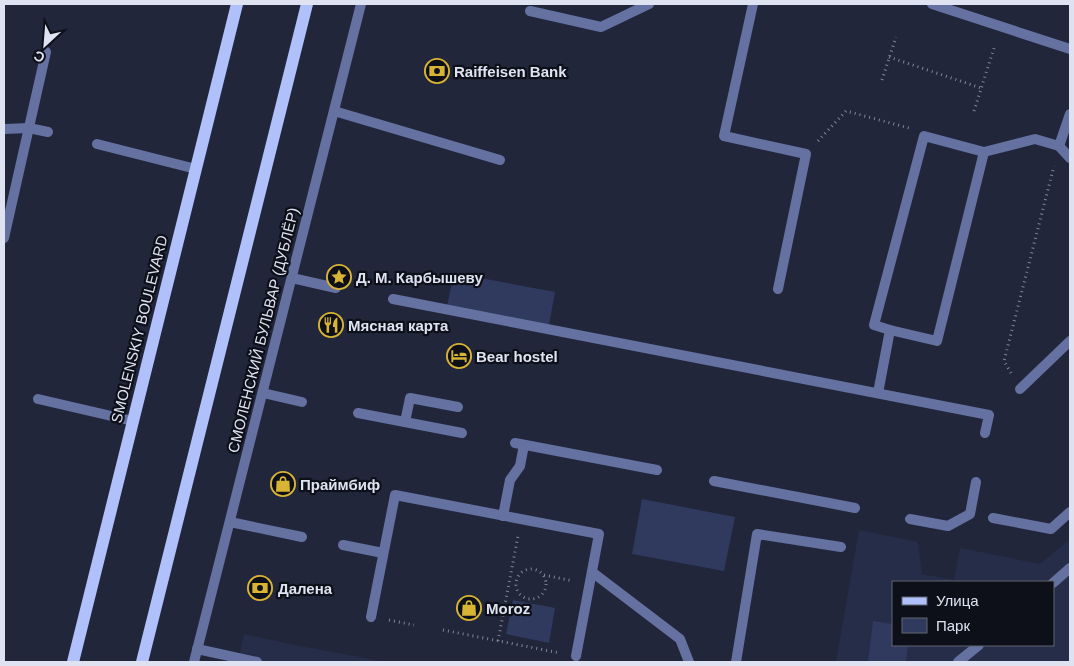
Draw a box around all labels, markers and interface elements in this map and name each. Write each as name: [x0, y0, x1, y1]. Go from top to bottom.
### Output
north arrow: [20, 20, 70, 70]
text: С: [31, 47, 47, 66]
bank icon: Raiffeisen Bank: [424, 58, 450, 84]
place label: Raiffeisen Bank: [454, 63, 567, 80]
street label: СМОЛЕНСКИЙ БУЛЬВАР (ДУБЛЁР): [224, 206, 302, 454]
street label: SMOLENSKIY BOULEVARD: [107, 233, 171, 425]
place icon: Д. М. Карбышеву: [326, 264, 352, 290]
place label: Д. М. Карбышеву: [356, 269, 483, 286]
restaurant icon: Мясная карта: [318, 312, 344, 338]
place label: Мясная карта: [348, 317, 449, 334]
hotel icon: Bear hostel: [446, 343, 472, 369]
place label: Bear hostel: [476, 348, 558, 365]
shop icon: Праймбиф: [270, 471, 296, 497]
place label: Праймбиф: [300, 476, 380, 493]
bank icon: Далена: [247, 575, 273, 601]
place label: Далена: [278, 580, 333, 597]
legend: [892, 581, 1054, 646]
text: Улица: [936, 592, 979, 609]
shop icon: Moroz: [456, 595, 482, 621]
place label: Moroz: [486, 600, 530, 617]
text: Парк: [936, 617, 970, 634]

